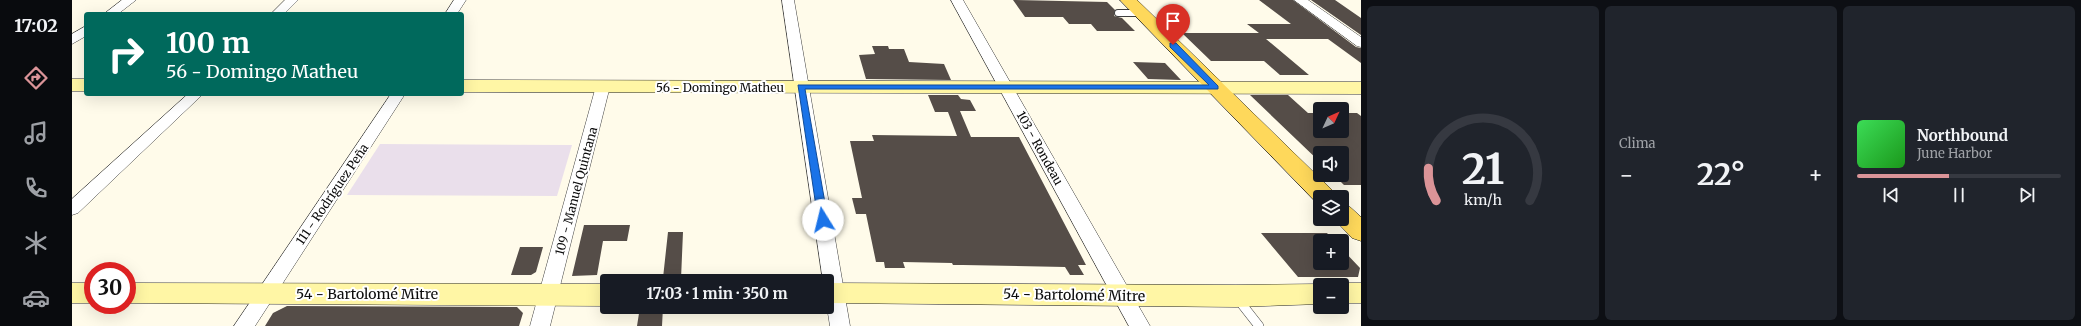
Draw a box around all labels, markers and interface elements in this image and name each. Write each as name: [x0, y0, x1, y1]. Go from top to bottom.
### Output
pin: [1156, 4, 1190, 45]
icon: arrive: [1162, 10, 1184, 32]
text: 17:02: [14, 14, 58, 37]
text: 100 m: [166, 25, 250, 61]
icon: right: [100, 28, 152, 80]
text: 56 - Domingo Matheu: [166, 60, 358, 83]
icon: directions: [22, 64, 50, 92]
street label: 56 - Domingo Matheu: [656, 80, 785, 95]
north arrow: [1313, 102, 1349, 138]
map controls: [1313, 102, 1349, 314]
street label: 103 - Rondeau: [1014, 108, 1067, 188]
icon: music: [22, 119, 50, 147]
street label: 109 - Manuel Quintana: [552, 125, 601, 257]
text: Northbound: [1917, 126, 2008, 145]
text: Clima: [1619, 135, 1656, 152]
street label: 111 - Rodríguez Peña: [293, 140, 372, 247]
text: 21: [1462, 143, 1504, 195]
text: June Harbor: [1917, 145, 1992, 162]
button: sound: [1313, 146, 1349, 182]
text: 22°: [1697, 155, 1745, 193]
text: −: [1619, 161, 1634, 189]
text: +: [1808, 161, 1823, 189]
icon: phone: [22, 174, 50, 202]
icon: previous: [1880, 184, 1902, 206]
icon: pause: [1948, 184, 1970, 206]
icon: next: [2016, 184, 2038, 206]
button: layers: [1313, 190, 1349, 226]
text: km/h: [1464, 191, 1502, 209]
position arrow: [802, 199, 844, 241]
icon: climate: [22, 229, 50, 257]
button: +: [1313, 234, 1349, 270]
speed limit sign: 30: [84, 262, 136, 314]
button: −: [1313, 278, 1349, 314]
icon: car: [22, 284, 50, 312]
text: 17:03 · 1 min · 350 m: [646, 284, 788, 303]
street label: 54 - Bartolomé Mitre: [296, 285, 438, 303]
street label: 54 - Bartolomé Mitre: [1003, 285, 1145, 305]

